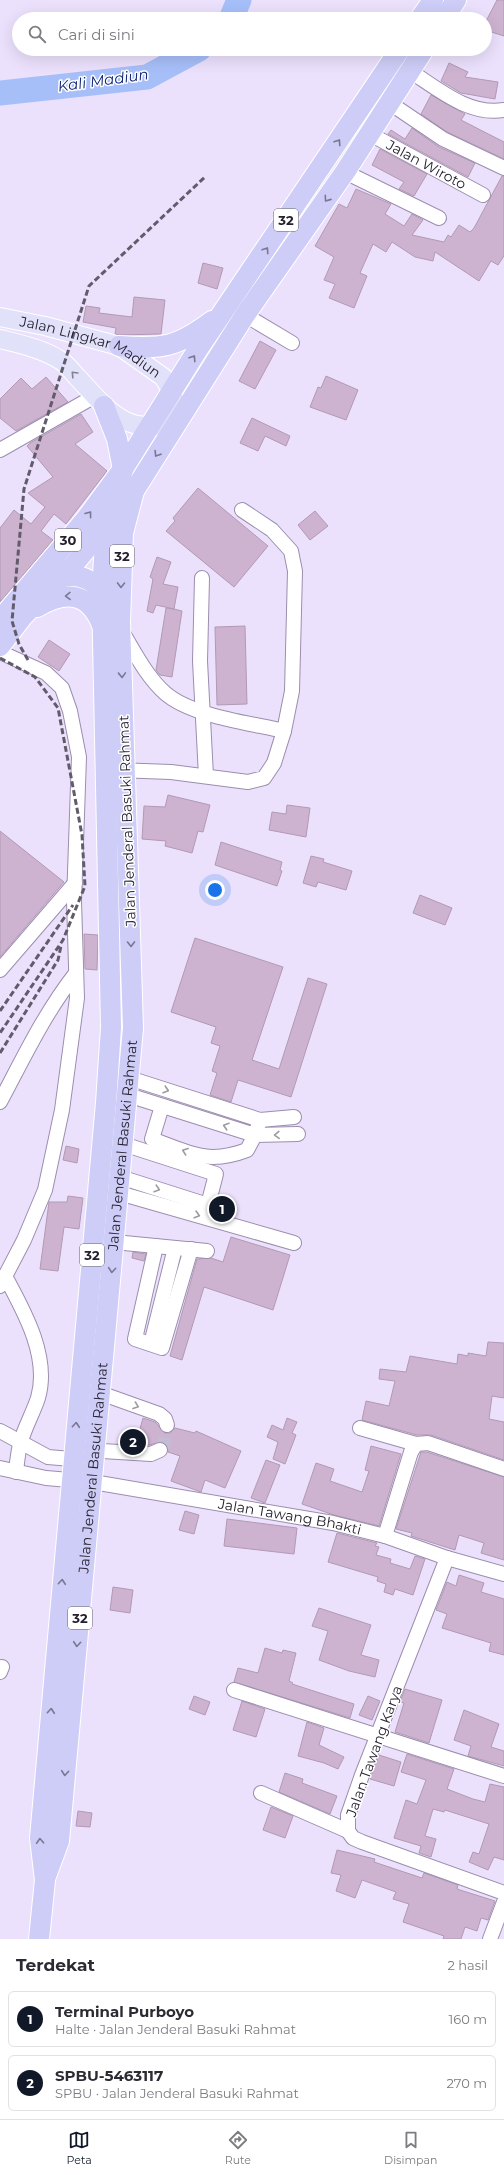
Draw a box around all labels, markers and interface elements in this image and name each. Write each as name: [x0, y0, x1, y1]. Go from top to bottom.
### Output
search box: [12, 12, 492, 56]
icon: search: [26, 23, 48, 45]
text: Cari di sini: [58, 25, 135, 44]
water label: Kali Madiun: [56, 64, 150, 96]
street label: Jalan Wiroto: [382, 135, 469, 193]
one-way arrow: [333, 139, 341, 146]
one-way arrow: [324, 195, 332, 202]
road number: 32: [274, 209, 298, 231]
one-way arrow: [261, 247, 269, 254]
street label: Jalan Lingkar Madiun: [17, 312, 164, 382]
one-way arrow: [188, 355, 196, 362]
one-way arrow: [72, 371, 79, 379]
one-way arrow: [154, 450, 161, 457]
one-way arrow: [85, 512, 92, 519]
road number: 30: [55, 529, 81, 551]
road number: 32: [110, 545, 134, 567]
one-way arrow: [117, 582, 125, 588]
one-way arrow: [65, 592, 71, 600]
one-way arrow: [118, 672, 126, 678]
street label: Jalan Jenderal Basuki Rahmat: [114, 715, 140, 928]
your location: [205, 880, 225, 900]
one-way arrow: [126, 941, 135, 947]
street label: Jalan Jenderal Basuki Rahmat: [104, 1039, 141, 1252]
one-way arrow: [163, 1085, 170, 1094]
one-way arrow: [223, 1122, 230, 1131]
one-way arrow: [274, 1130, 280, 1139]
one-way arrow: [182, 1147, 189, 1156]
one-way arrow: [154, 1184, 161, 1193]
pin: 1: [209, 1194, 235, 1224]
one-way arrow: [193, 1210, 200, 1219]
road number: 32: [80, 1244, 104, 1266]
one-way arrow: [107, 1266, 116, 1273]
street label: Jalan Jenderal Basuki Rahmat: [74, 1361, 112, 1575]
one-way arrow: [133, 1401, 140, 1409]
one-way arrow: [71, 1422, 80, 1428]
pin: 2: [120, 1427, 146, 1457]
street label: Jalan Tawang Bhakti: [216, 1494, 363, 1539]
one-way arrow: [58, 1579, 67, 1585]
road number: 32: [68, 1607, 92, 1629]
one-way arrow: [73, 1641, 82, 1647]
street label: Jalan Tawang Karya: [342, 1683, 406, 1820]
one-way arrow: [46, 1708, 55, 1714]
one-way arrow: [61, 1770, 70, 1776]
one-way arrow: [36, 1838, 45, 1844]
text: Terdekat: [16, 1955, 95, 1975]
text: 2 hasil: [447, 1957, 488, 1973]
text: Terminal Purboyo: [55, 2002, 194, 2021]
text: 1: [27, 2011, 33, 2027]
text: 160 m: [449, 2011, 487, 2027]
text: Halte · Jalan Jenderal Basuki Rahmat: [55, 2021, 296, 2037]
text: SPBU-5463117: [55, 2066, 163, 2085]
text: 2: [26, 2075, 34, 2091]
text: 270 m: [446, 2075, 487, 2091]
text: SPBU · Jalan Jenderal Basuki Rahmat: [55, 2085, 299, 2101]
tab: Peta: [67, 2129, 92, 2167]
tab: Rute: [225, 2129, 251, 2167]
tab: Disimpan: [384, 2129, 437, 2167]

